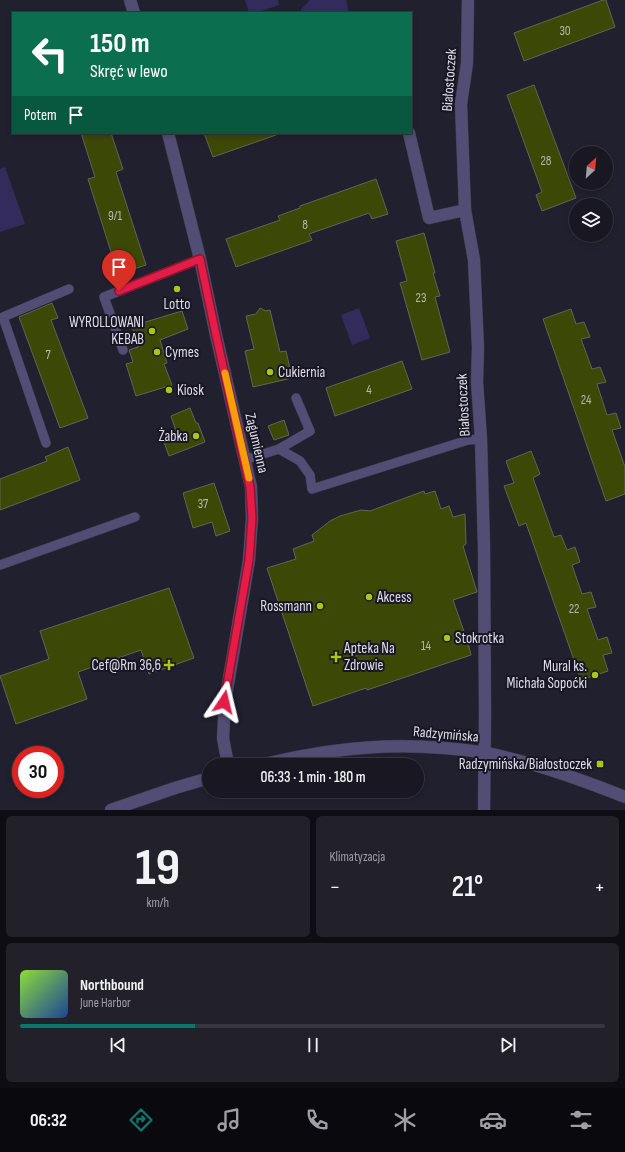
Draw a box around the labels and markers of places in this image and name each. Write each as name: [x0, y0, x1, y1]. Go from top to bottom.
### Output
pin: [102, 250, 136, 291]
marker: Lotto: [172, 284, 182, 294]
place label: Lotto: [164, 295, 190, 314]
place label: WYROLLOWANI KEBAB: [69, 313, 144, 349]
marker: WYROLLOWANI KEBAB: [147, 326, 157, 336]
place label: Cymes: [165, 343, 199, 362]
marker: Cymes: [152, 347, 162, 357]
place label: Cukiernia: [278, 363, 326, 382]
marker: Cukiernia: [265, 367, 275, 377]
place label: Kiosk: [177, 381, 204, 400]
marker: Kiosk: [164, 385, 174, 395]
place label: Żabka: [158, 427, 188, 446]
marker: Żabka: [191, 431, 201, 441]
place label: Akcess: [376, 588, 412, 607]
marker: Akcess: [364, 592, 374, 602]
place label: Rossmann: [260, 597, 312, 616]
marker: Rossmann: [315, 601, 325, 611]
place label: Stokrotka: [455, 629, 504, 648]
marker: Stokrotka: [442, 633, 452, 643]
place label: Apteka Na Zdrowie: [343, 639, 395, 675]
marker: Apteka Na Zdrowie: [331, 652, 341, 662]
place label: Cef@Rm 36,6: [91, 656, 161, 675]
place label: Mural ks. Michała Sopoćki: [507, 657, 587, 693]
marker: Cef@Rm 36,6: [164, 660, 174, 670]
marker: Mural ks. Michała Sopoćki: [590, 670, 600, 680]
place label: Radzymińska/Białostoczek: [459, 755, 592, 774]
marker: Radzymińska/Białostoczek: [595, 759, 605, 769]

